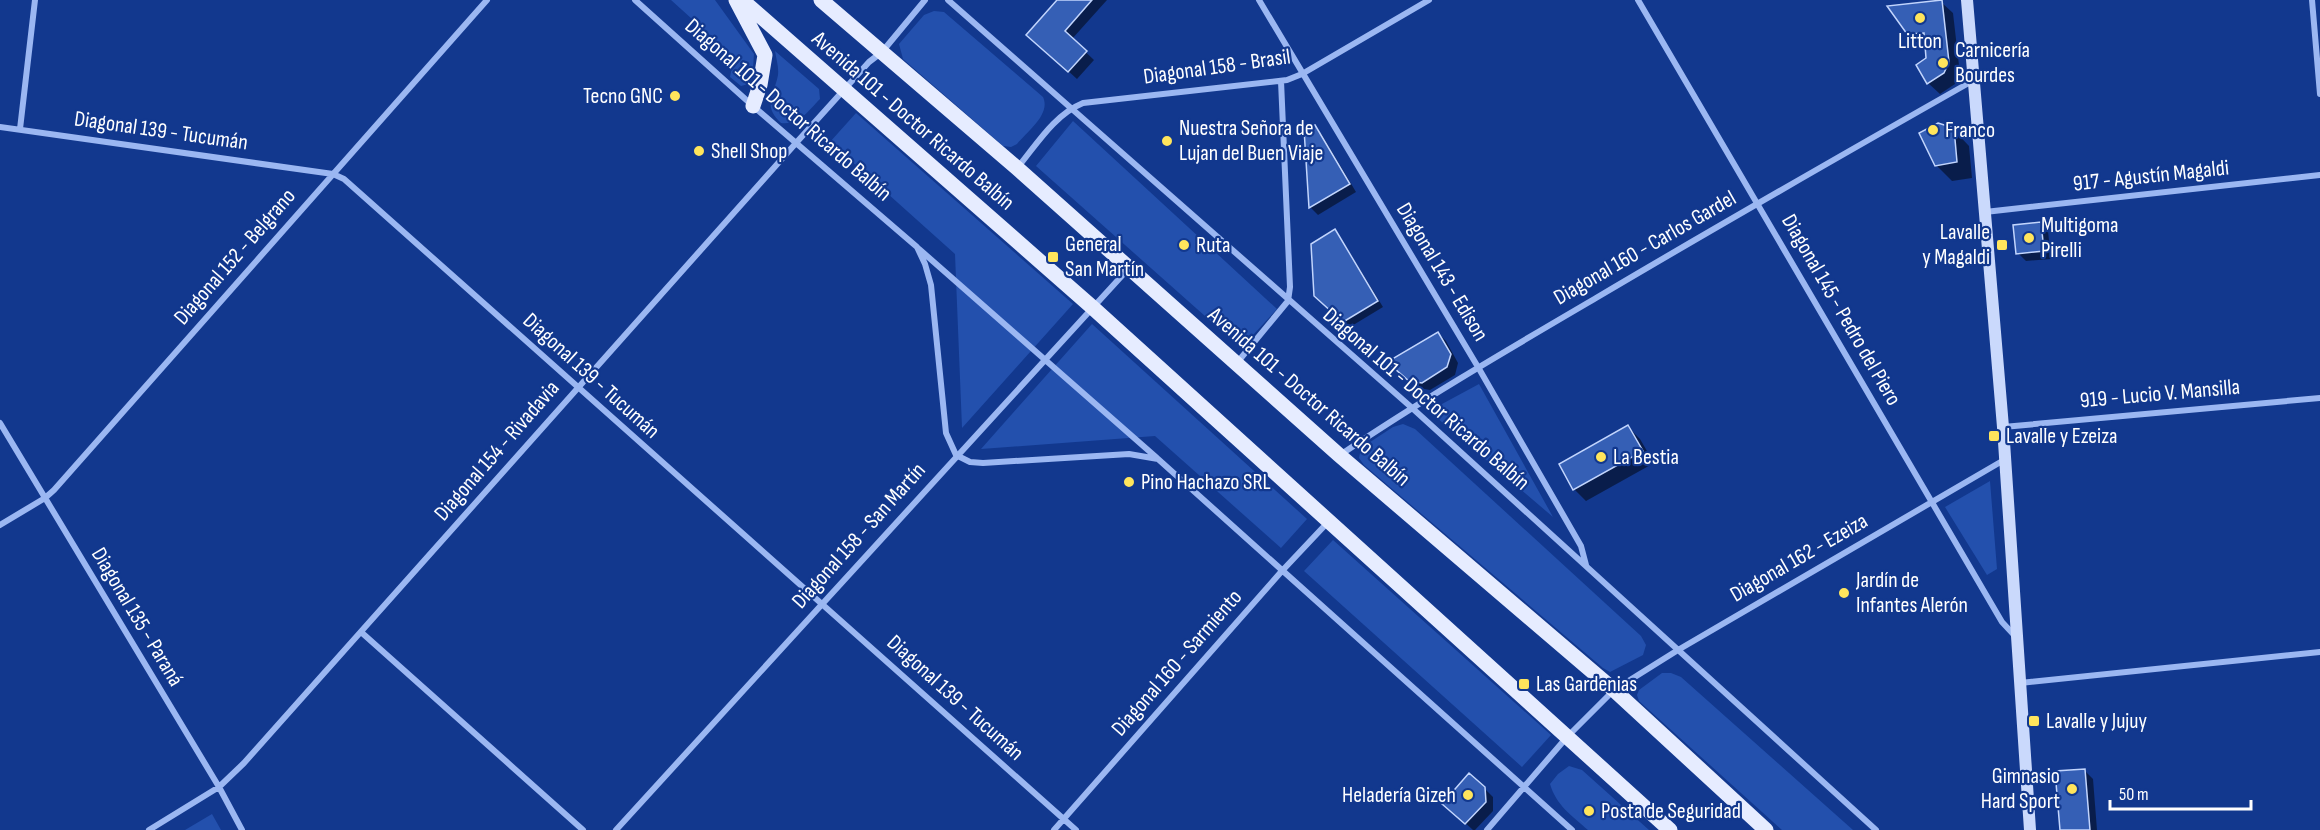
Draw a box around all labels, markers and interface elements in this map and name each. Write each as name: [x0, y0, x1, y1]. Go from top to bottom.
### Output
marker: Litton: [1913, 11, 1927, 25]
street label: Diagonal 101 - Doctor Ricardo Balbín: [679, 13, 897, 207]
street label: Avenida 101 - Doctor Ricardo Balbín: [805, 25, 1020, 216]
place label: Litton: [1898, 28, 1942, 55]
place label: Carnicería Bourdes: [1955, 37, 2030, 89]
street label: Diagonal 158 - Brasil: [1142, 43, 1292, 91]
marker: Carnicería Bourdes: [1936, 56, 1950, 70]
place label: Tecno GNC: [583, 83, 663, 110]
marker: Tecno GNC: [668, 89, 682, 103]
street label: Diagonal 139 - Tucumán: [72, 105, 250, 157]
place label: Nuestra Señora de Lujan del Buen Viaje: [1179, 115, 1323, 167]
place label: Franco: [1945, 117, 1995, 144]
marker: Franco: [1926, 123, 1940, 137]
marker: Nuestra Señora de Lujan del Buen Viaje: [1160, 134, 1174, 148]
place label: Shell Shop: [711, 138, 787, 165]
marker: Shell Shop: [692, 144, 706, 158]
street label: 917 - Agustín Magaldi: [2072, 154, 2230, 198]
street label: Diagonal 152 - Belgrano: [168, 183, 302, 331]
street label: Diagonal 160 - Carlos Gardel: [1549, 185, 1741, 311]
street label: Diagonal 143 - Edison: [1390, 198, 1494, 346]
street label: Diagonal 145 - Pedro del Piero: [1775, 210, 1907, 410]
place label: Multigoma Pirelli: [2041, 212, 2119, 264]
place label: Lavalle y Magaldi: [1922, 219, 1990, 271]
place label: General San Martín: [1065, 231, 1144, 283]
marker: Multigoma Pirelli: [2022, 231, 2036, 245]
place label: Ruta: [1196, 232, 1230, 259]
marker: Ruta: [1177, 238, 1191, 252]
marker: Lavalle y Magaldi: [1995, 238, 2009, 252]
marker: General San Martín: [1046, 250, 1060, 264]
street label: Avenida 101 - Doctor Ricardo Balbín: [1201, 301, 1416, 492]
street label: Diagonal 101 - Doctor Ricardo Balbín: [1317, 302, 1535, 496]
street label: Diagonal 139 - Tucumán: [517, 307, 665, 445]
street label: 919 - Lucio V. Mansilla: [2079, 374, 2241, 414]
street label: Diagonal 154 - Rivadavia: [429, 375, 565, 527]
place label: Lavalle y Ezeiza: [2006, 423, 2118, 450]
marker: Lavalle y Ezeiza: [1987, 429, 2001, 443]
place label: La Bestia: [1613, 444, 1679, 471]
marker: La Bestia: [1594, 450, 1608, 464]
street label: Diagonal 158 - San Martín: [786, 457, 932, 615]
place label: Pino Hachazo SRL: [1141, 469, 1271, 496]
marker: Pino Hachazo SRL: [1122, 475, 1136, 489]
street label: Diagonal 162 - Ezeiza: [1725, 508, 1873, 608]
street label: Diagonal 135 - Paraná: [85, 543, 189, 691]
place label: Jardín de Infantes Alerón: [1855, 567, 1968, 619]
street label: Diagonal 160 - Sarmiento: [1106, 584, 1248, 742]
marker: Jardín de Infantes Alerón: [1837, 586, 1851, 600]
street label: Diagonal 139 - Tucumán: [881, 629, 1029, 767]
place label: Las Gardenias: [1536, 671, 1637, 698]
marker: Las Gardenias: [1517, 677, 1531, 691]
place label: Lavalle y Jujuy: [2046, 708, 2147, 735]
marker: Lavalle y Jujuy: [2027, 714, 2041, 728]
place label: Gimnasio Hard Sport: [1981, 763, 2060, 815]
scale bar: [2110, 773, 2251, 811]
place label: Heladería Gizeh: [1342, 782, 1456, 809]
marker: Gimnasio Hard Sport: [2065, 782, 2079, 796]
text: 50 m: [2119, 784, 2149, 805]
marker: Heladería Gizeh: [1461, 788, 1475, 802]
place label: Posta de Seguridad: [1601, 798, 1741, 825]
marker: Posta de Seguridad: [1582, 804, 1596, 818]

